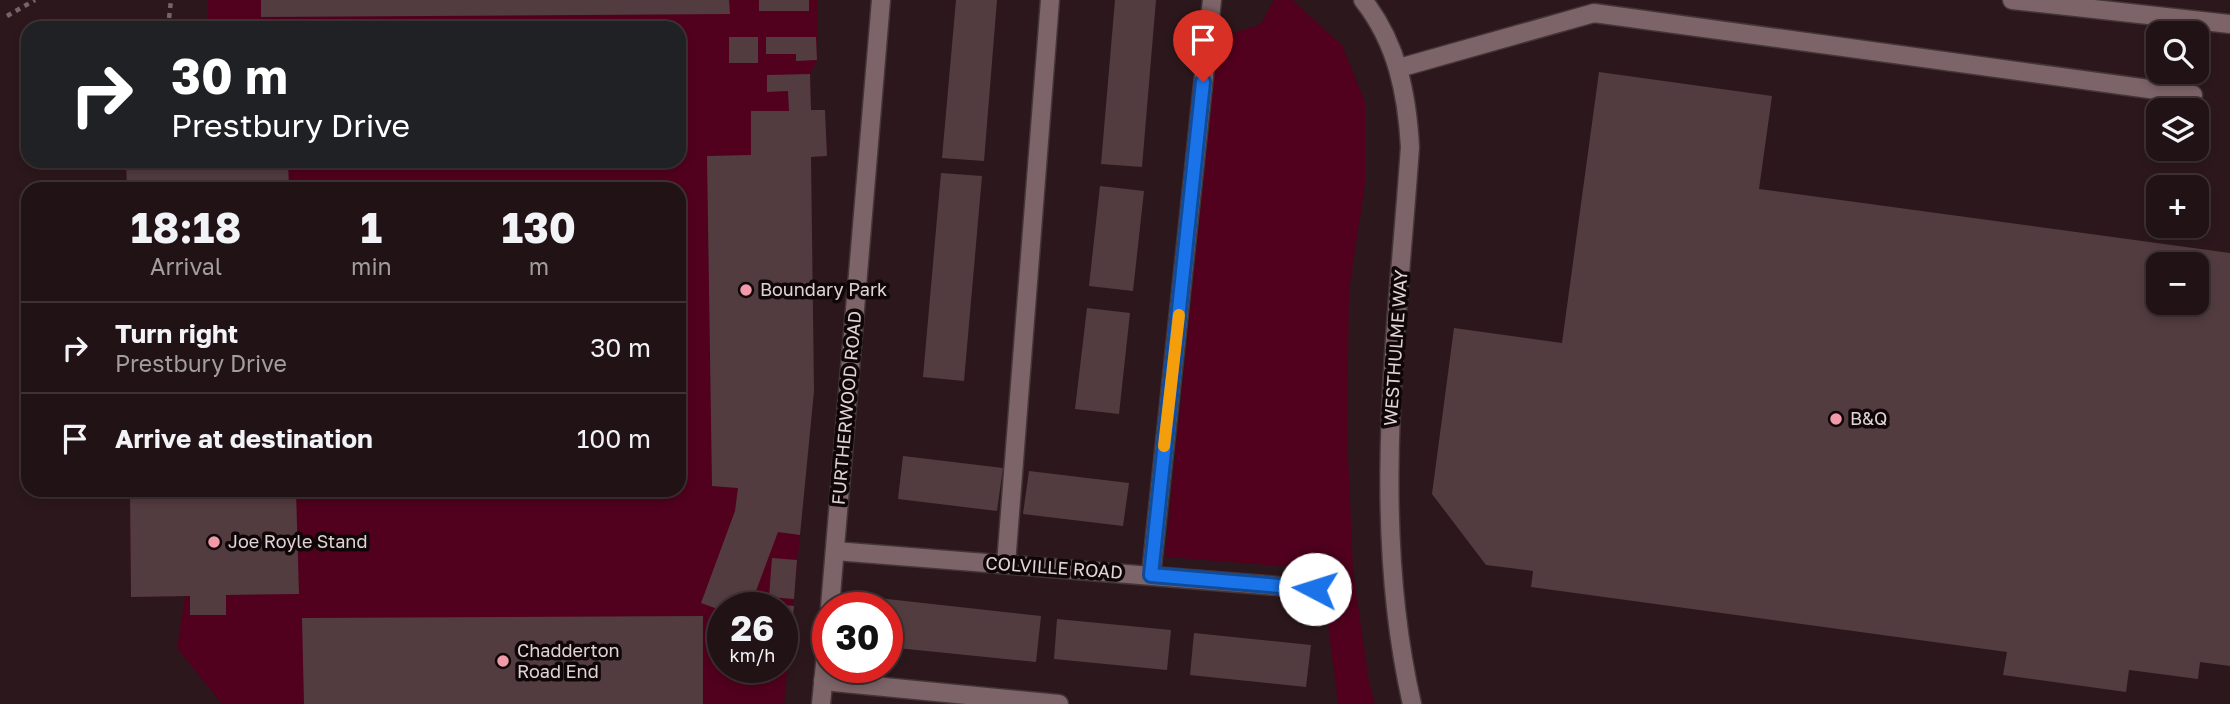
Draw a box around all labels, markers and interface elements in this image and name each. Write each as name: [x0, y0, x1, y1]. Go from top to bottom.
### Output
pin: [1173, 10, 1233, 82]
icon: arrive: [1184, 21, 1222, 59]
map controls: [2146, 21, 2209, 315]
button: search: [2146, 21, 2209, 84]
text: 30 m: [171, 46, 288, 105]
icon: right: [56, 49, 147, 140]
button: layers: [2146, 98, 2209, 161]
text: Prestbury Drive: [171, 106, 410, 144]
button: +: [2146, 175, 2209, 238]
text: 18:18: [131, 202, 241, 252]
text: 1: [361, 202, 382, 252]
text: 130: [502, 202, 576, 252]
text: Arrival: [150, 252, 222, 280]
text: min: [351, 252, 392, 280]
text: m: [529, 252, 549, 280]
button: −: [2146, 252, 2209, 315]
street label: WESTHULME WAY: [1379, 268, 1411, 427]
place label: Boundary Park: [760, 278, 887, 300]
marker: Boundary Park: [738, 282, 754, 298]
street label: FURTHERWOOD ROAD: [827, 310, 865, 506]
text: Turn right: [115, 318, 238, 349]
icon: right: [56, 329, 94, 367]
text: 30 m: [590, 332, 651, 363]
text: Prestbury Drive: [115, 349, 287, 377]
place label: B&Q: [1850, 407, 1887, 429]
marker: B&Q: [1828, 411, 1844, 427]
icon: arrive: [56, 420, 94, 458]
text: Arrive at destination: [115, 423, 373, 454]
text: 100 m: [577, 423, 651, 454]
place label: Joe Royle Stand: [228, 530, 368, 552]
marker: Joe Royle Stand: [206, 534, 222, 550]
street label: COLVILLE ROAD: [985, 551, 1123, 583]
position arrow: [1278, 552, 1352, 626]
speed limit sign: 30: [812, 592, 903, 683]
text: 26: [731, 607, 774, 649]
place label: Chadderton Road End: [517, 639, 620, 682]
text: km/h: [730, 644, 775, 666]
marker: Chadderton Road End: [495, 653, 511, 669]

